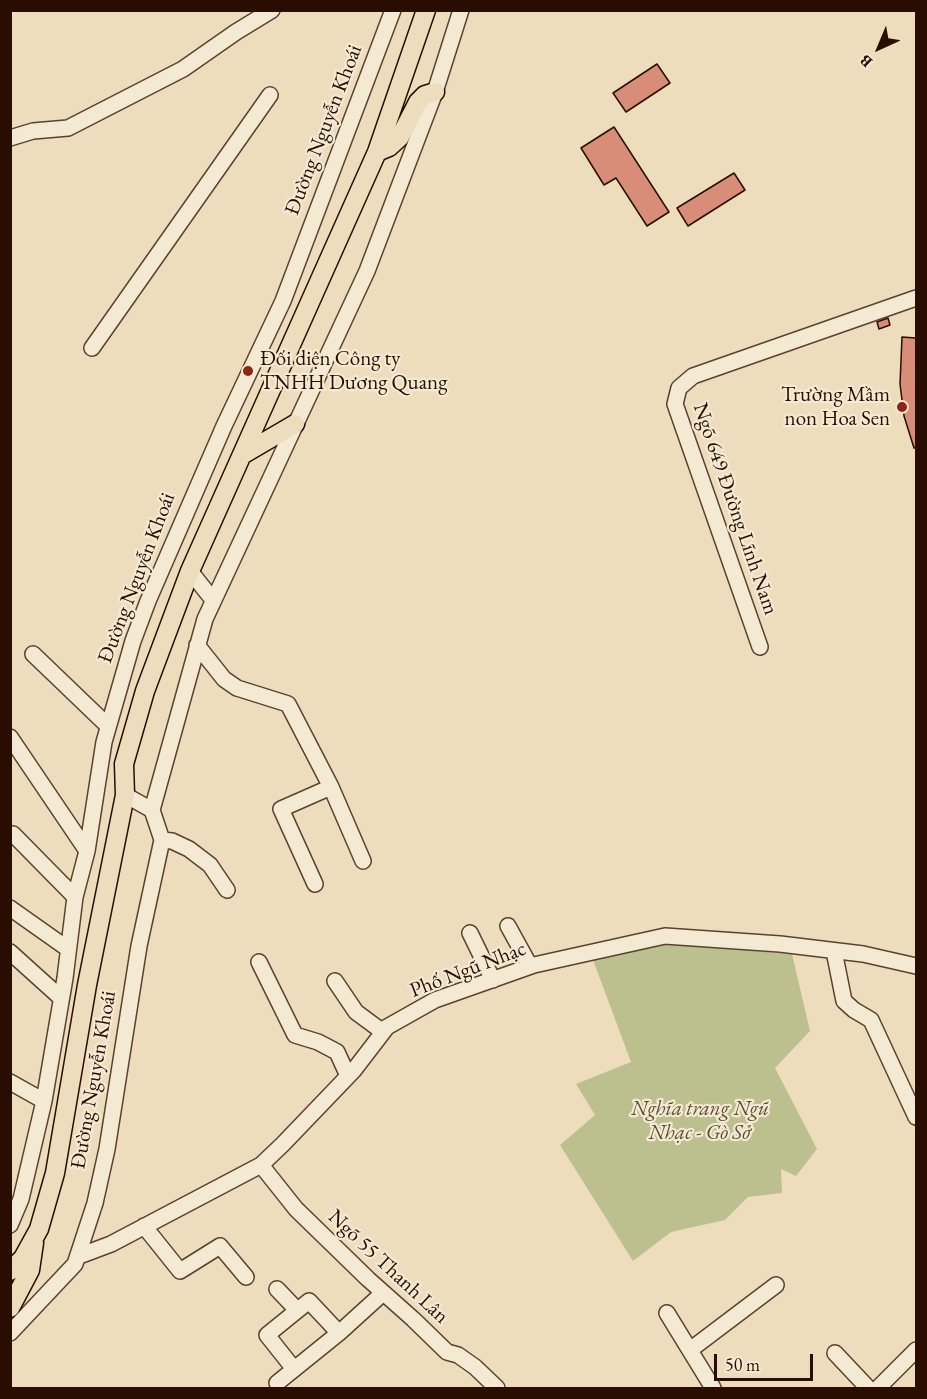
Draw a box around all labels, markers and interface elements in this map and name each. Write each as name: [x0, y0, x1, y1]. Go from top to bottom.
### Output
north arrow: [849, 18, 909, 78]
street label: Đường Nguyễn Khoái: [280, 41, 368, 219]
text: B: [855, 50, 877, 72]
place label: Đối diện Công ty TNHH Dương Quang: [260, 346, 447, 396]
marker: Đối diện Công ty TNHH Dương Quang: [241, 364, 255, 378]
place label: Trường Mầm non Hoa Sen: [781, 382, 890, 432]
street label: Ngõ 649 Đường Lĩnh Nam: [687, 400, 783, 618]
marker: Trường Mầm non Hoa Sen: [895, 400, 909, 414]
street label: Đường Nguyễn Khoái: [93, 489, 181, 667]
street label: Phố Ngũ Nhạc: [406, 936, 530, 1004]
street label: Đường Nguyễn Khoái: [66, 989, 122, 1171]
park label: Nghĩa trang Ngũ Nhạc - Gò Sở: [631, 1096, 769, 1146]
street label: Ngõ 55 Thanh Lân: [322, 1205, 454, 1329]
scale bar: [717, 1342, 816, 1380]
text: 50 m: [725, 1353, 760, 1376]

